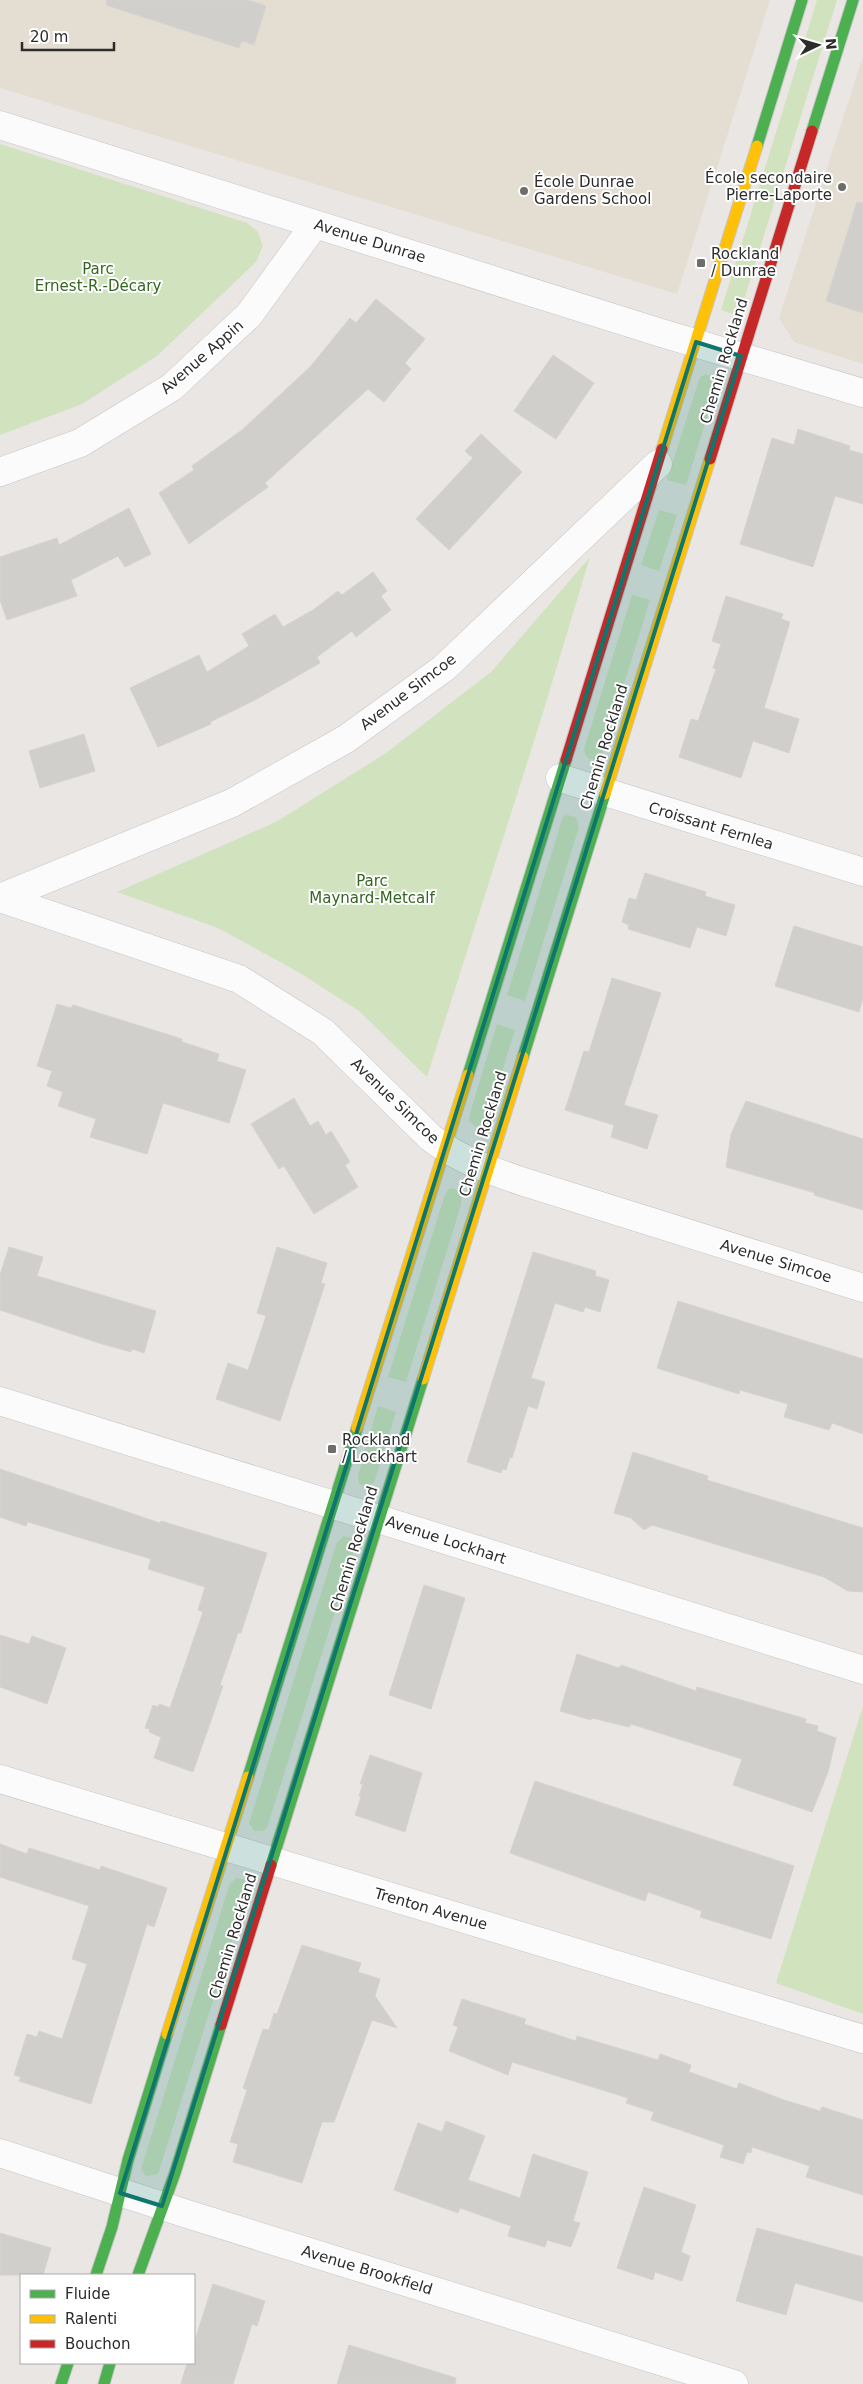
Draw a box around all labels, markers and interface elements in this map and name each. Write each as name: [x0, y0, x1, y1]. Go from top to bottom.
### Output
scale bar: [22, 20, 115, 52]
north arrow: [793, 20, 843, 70]
text: 20 m: [30, 28, 68, 46]
text: N: [822, 37, 839, 50]
place label: École secondaire Pierre-Laporte: [705, 168, 832, 204]
place label: École Dunrae Gardens School: [534, 172, 651, 208]
marker: École secondaire Pierre-Laporte: [836, 181, 848, 193]
marker: École Dunrae Gardens School: [518, 185, 530, 197]
street label: Avenue Dunrae: [312, 215, 428, 267]
place label: Rockland / Dunrae: [711, 245, 779, 280]
marker: Rockland / Dunrae: [695, 257, 707, 269]
park label: Parc Ernest-R.-Décary: [35, 260, 161, 295]
street label: Chemin Rockland: [696, 296, 752, 426]
street label: Avenue Appin: [157, 316, 247, 398]
street label: Avenue Simcoe: [356, 650, 460, 734]
street label: Chemin Rockland: [576, 682, 632, 812]
street label: Croissant Fernlea: [646, 798, 776, 854]
park label: Parc Maynard-Metcalf: [309, 872, 435, 907]
street label: Avenue Simcoe: [347, 1054, 443, 1148]
street label: Chemin Rockland: [455, 1069, 511, 1199]
street label: Avenue Simcoe: [718, 1236, 834, 1286]
place label: Rockland / Lockhart: [342, 1431, 417, 1466]
marker: Rockland / Lockhart: [326, 1443, 338, 1455]
street label: Chemin Rockland: [326, 1484, 382, 1614]
street label: Avenue Lockhart: [384, 1512, 509, 1568]
street label: Chemin Rockland: [205, 1871, 261, 2001]
street label: Trenton Avenue: [372, 1884, 490, 1934]
street label: Avenue Brookfield: [299, 2242, 435, 2298]
legend: [20, 2274, 195, 2364]
text: Fluide: [65, 2285, 110, 2303]
text: Ralenti: [65, 2310, 117, 2328]
text: Bouchon: [65, 2335, 130, 2353]

